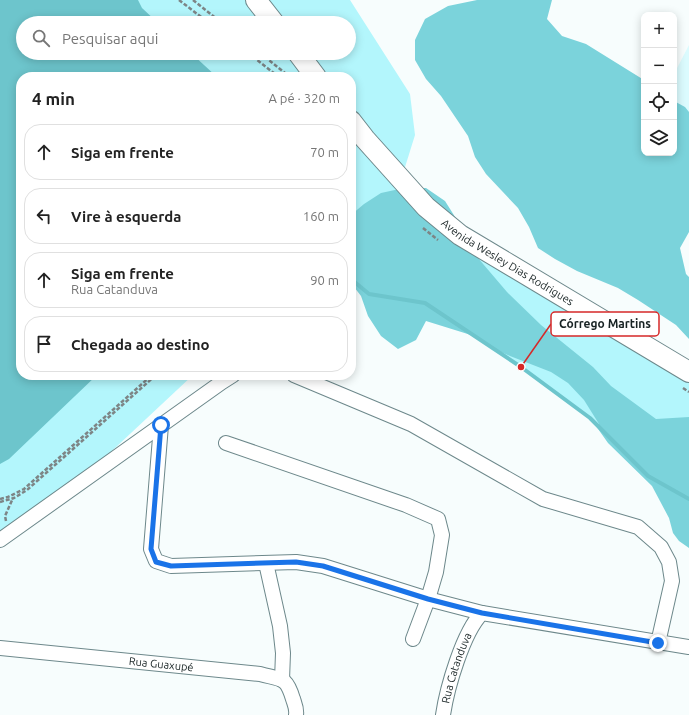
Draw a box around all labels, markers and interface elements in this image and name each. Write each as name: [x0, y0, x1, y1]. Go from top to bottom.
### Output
map controls: [641, 12, 677, 156]
button: +: [641, 12, 677, 48]
search box: [16, 16, 356, 60]
icon: search: [30, 27, 52, 49]
text: Pesquisar aqui: [62, 30, 158, 47]
button: −: [641, 48, 677, 84]
button: locate: [641, 84, 677, 120]
text: 4 min: [32, 89, 75, 108]
text: A pé · 320 m: [268, 91, 340, 105]
button: layers: [641, 120, 677, 156]
icon: ahead: [33, 141, 55, 163]
text: Siga em frente: [71, 144, 174, 161]
text: 70 m: [310, 145, 339, 159]
icon: left: [33, 205, 55, 227]
text: Vire à esquerda: [71, 208, 181, 225]
text: 160 m: [303, 209, 339, 223]
street label: Avenida Wesley Dias Rodrigues: [439, 217, 576, 308]
text: Siga em frente: [71, 265, 174, 282]
icon: ahead: [33, 269, 55, 291]
text: 90 m: [310, 273, 339, 287]
text: Rua Catanduva: [71, 282, 158, 296]
callout: Córrego Martins: [551, 312, 659, 336]
text: Córrego Martins: [559, 317, 651, 330]
icon: arrive: [33, 333, 55, 355]
text: Chegada ao destino: [71, 336, 210, 353]
route start: [152, 416, 170, 434]
street label: Rua Catanduva: [439, 631, 474, 705]
route end: [649, 634, 667, 652]
street label: Rua Guaxupé: [128, 655, 194, 673]

